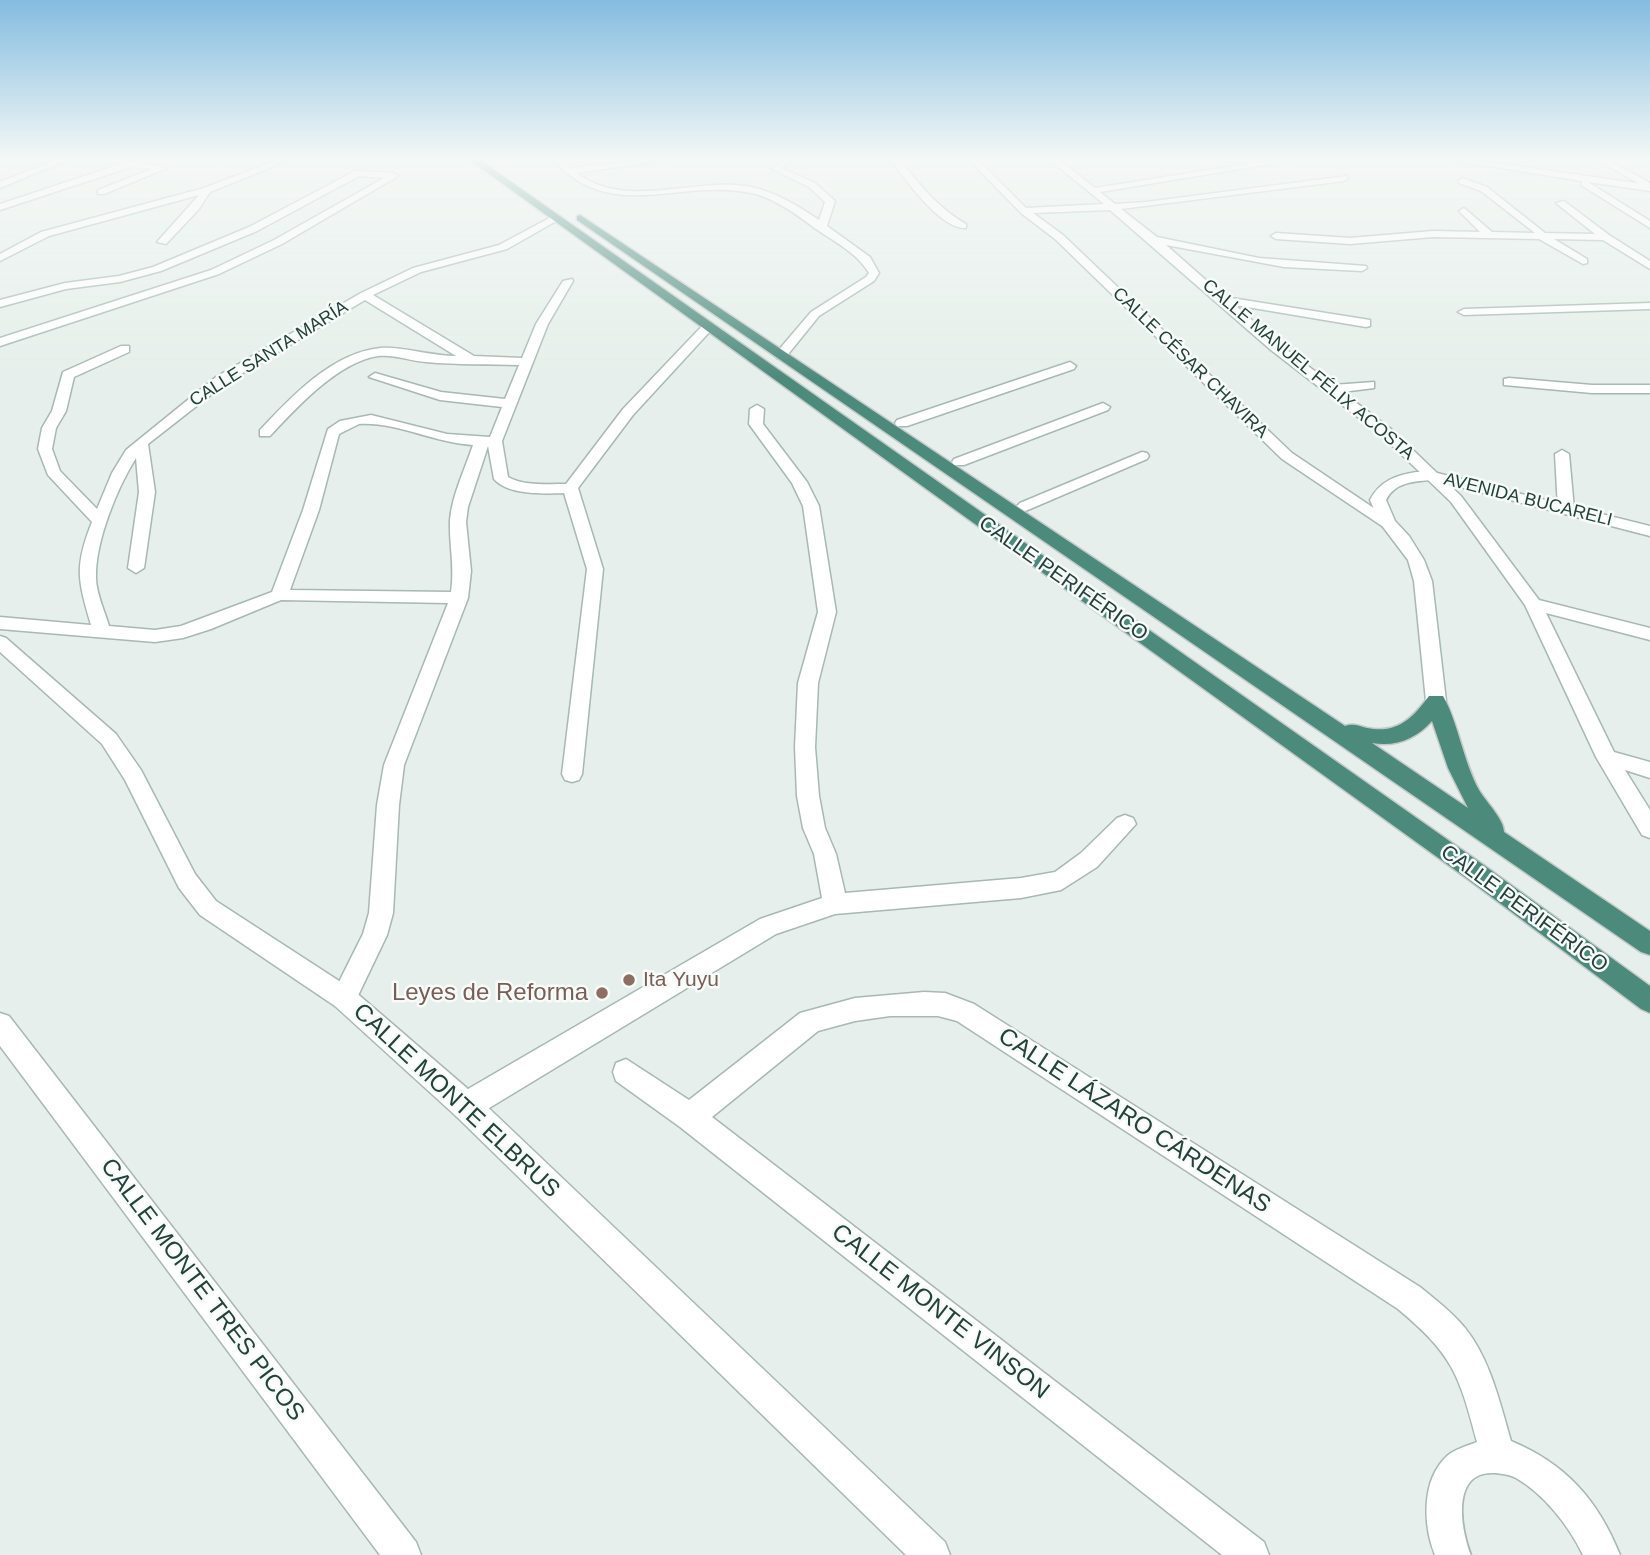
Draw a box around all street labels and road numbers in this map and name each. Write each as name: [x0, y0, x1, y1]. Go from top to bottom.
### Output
street label: CALLE MANUEL FÉLIX ACOSTA: [1198, 275, 1418, 465]
street label: CALLE CÉSAR CHAVIRA: [1108, 283, 1272, 443]
street label: CALLE SANTA MARÍA: [186, 296, 352, 412]
street label: AVENIDA BUCARELI: [1442, 469, 1614, 531]
street label: CALLE PERIFÉRICO: [974, 511, 1152, 647]
street label: CALLE PERIFÉRICO: [1435, 840, 1613, 978]
street label: CALLE MONTE ELBRUS: [347, 998, 565, 1204]
street label: CALLE LÁZARO CÁRDENAS: [992, 1022, 1276, 1220]
street label: CALLE MONTE TRES PICOS: [94, 1153, 310, 1427]
street label: CALLE MONTE VINSON: [826, 1218, 1054, 1406]

